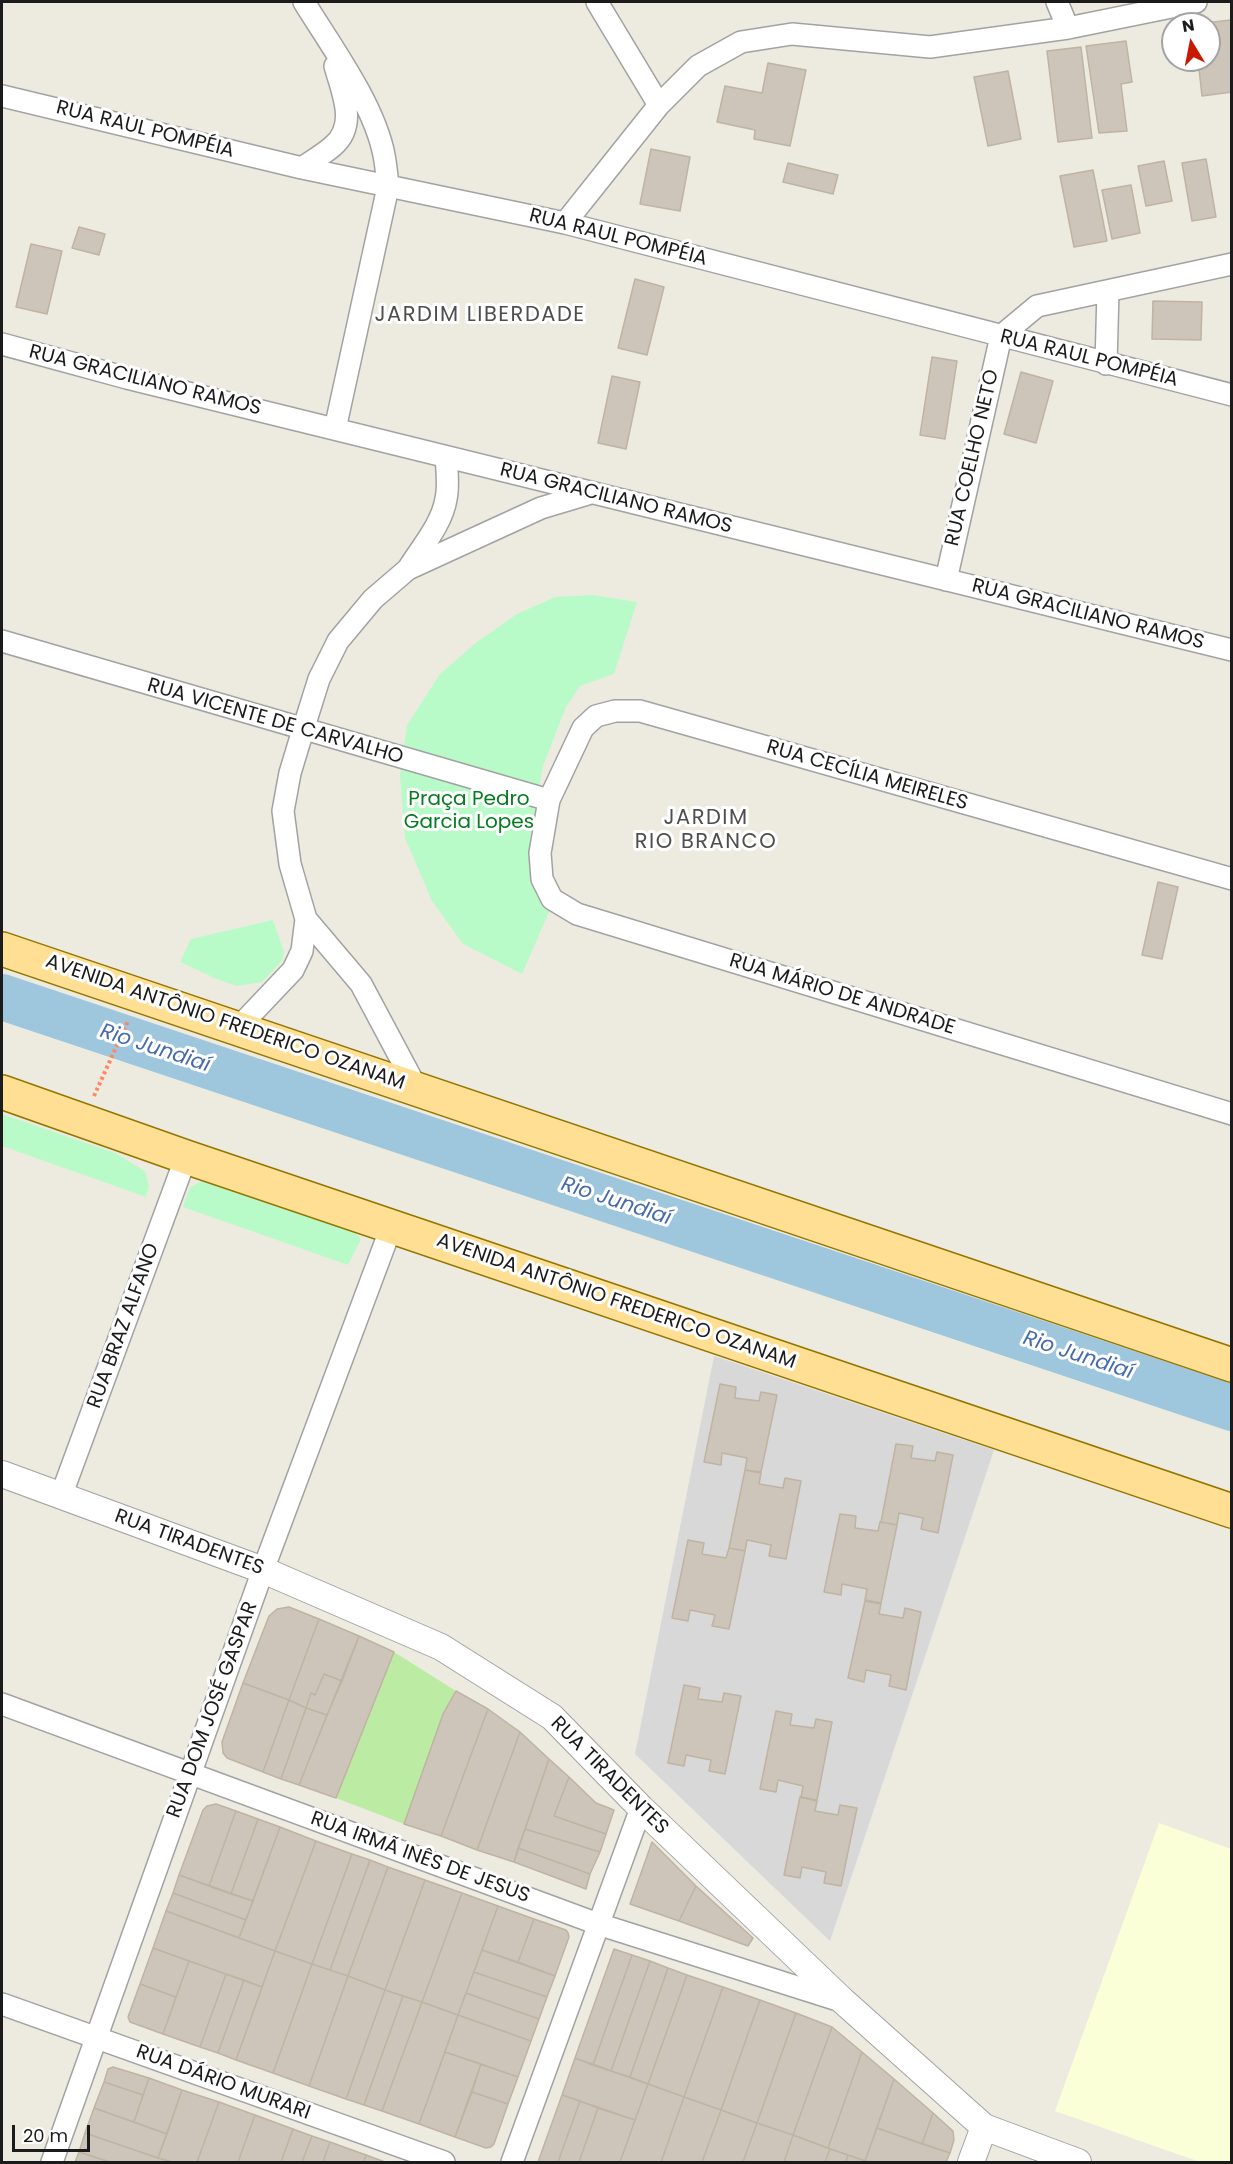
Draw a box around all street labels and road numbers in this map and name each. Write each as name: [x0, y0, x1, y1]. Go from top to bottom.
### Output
street label: RUA RAUL POMPÉIA: [54, 96, 236, 164]
street label: RUA RAUL POMPÉIA: [527, 204, 709, 272]
street label: RUA RAUL POMPÉIA: [998, 325, 1180, 393]
street label: RUA GRACILIANO RAMOS: [26, 341, 264, 421]
street label: RUA COELHO NETO: [941, 367, 1005, 549]
street label: RUA GRACILIANO RAMOS: [497, 459, 735, 539]
street label: RUA GRACILIANO RAMOS: [969, 575, 1207, 655]
street label: RUA VICENTE DE CARVALHO: [144, 674, 406, 770]
street label: RUA CECÍLIA MEIRELES: [764, 736, 970, 816]
street label: RUA MÁRIO DE ANDRADE: [726, 949, 958, 1041]
street label: AVENIDA ANTÔNIO FREDERICO OZANAM: [42, 950, 408, 1096]
street label: AVENIDA ANTÔNIO FREDERICO OZANAM: [433, 1229, 799, 1375]
street label: RUA BRAZ ALFANO: [83, 1240, 165, 1412]
street label: RUA TIRADENTES: [111, 1505, 267, 1581]
street label: RUA DOM JOSÉ GASPAR: [163, 1599, 263, 1821]
street label: RUA TIRADENTES: [545, 1712, 673, 1840]
street label: RUA IRMÃ INÊS DE JESUS: [307, 1807, 533, 1909]
street label: RUA DÁRIO MURARI: [133, 2040, 313, 2126]

